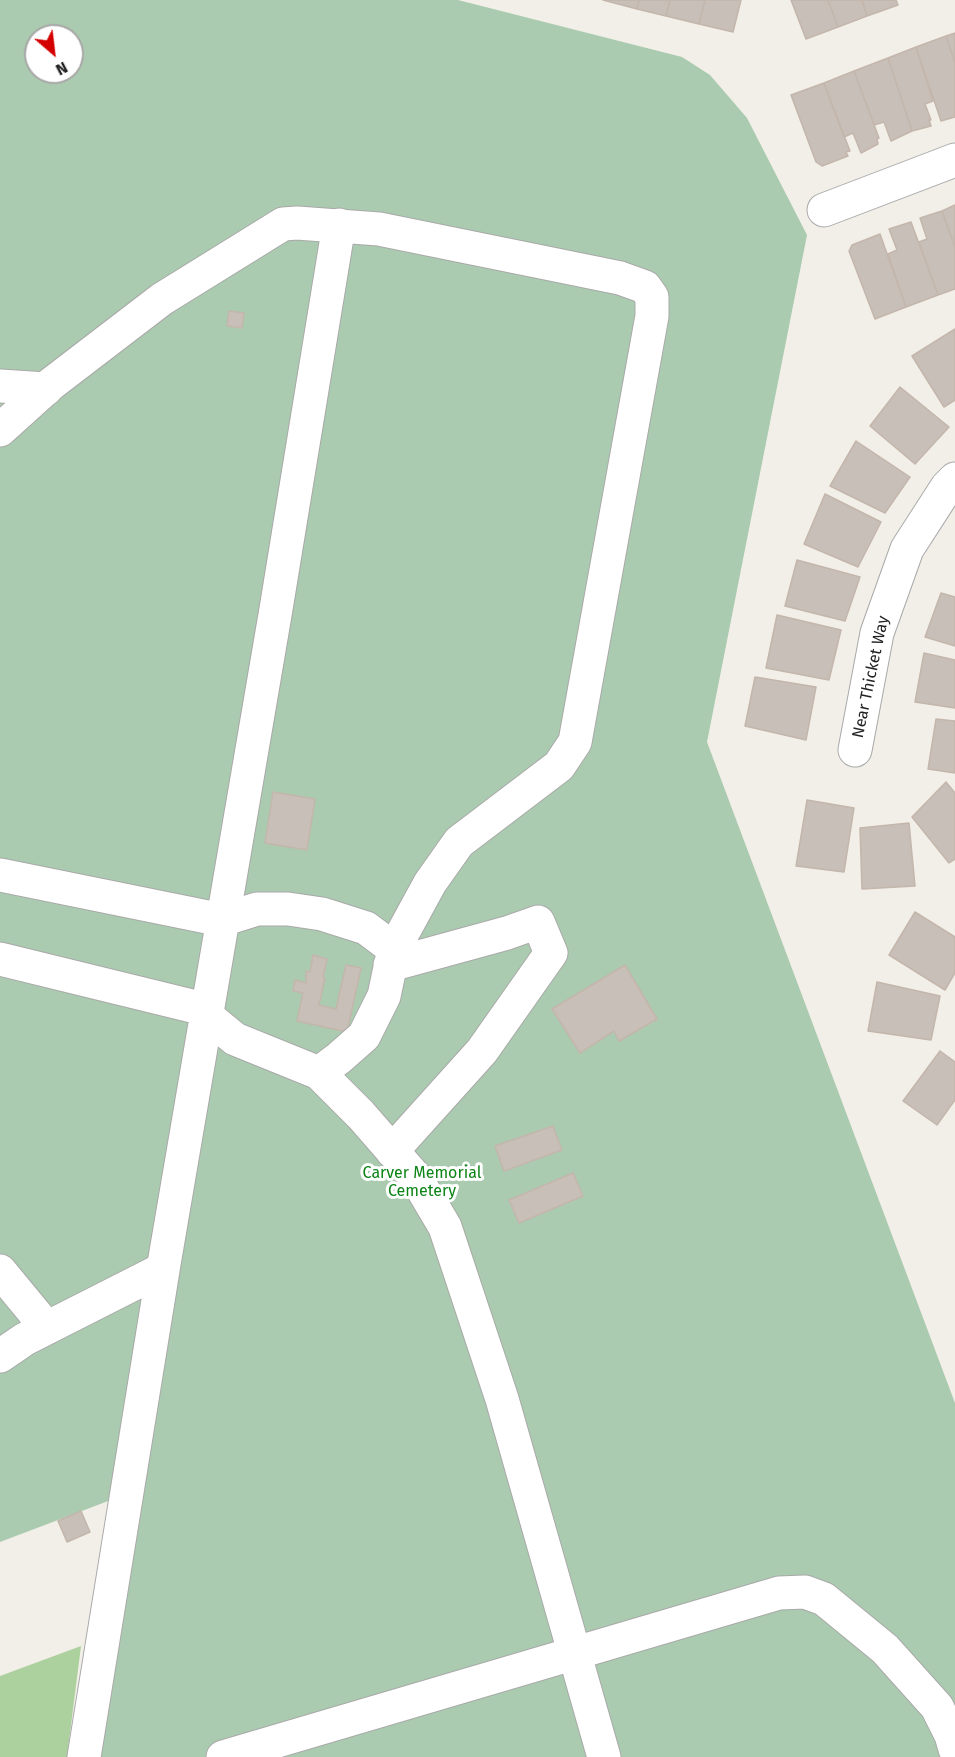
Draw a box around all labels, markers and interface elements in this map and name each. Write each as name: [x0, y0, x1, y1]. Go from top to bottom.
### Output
north arrow: [24, 24, 84, 84]
text: N: [53, 58, 71, 79]
street label: Near Thicket Way: [849, 614, 893, 740]
park label: Carver Memorial Cemetery: [363, 1164, 481, 1202]

